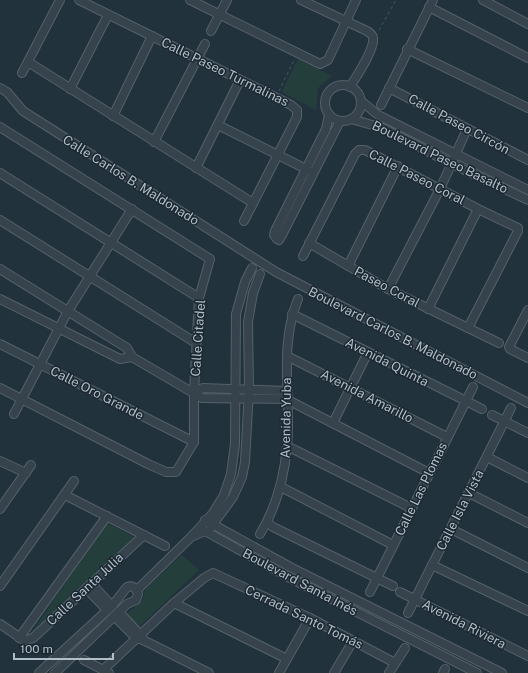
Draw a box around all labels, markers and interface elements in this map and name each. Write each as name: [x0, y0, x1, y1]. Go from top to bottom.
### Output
street label: Calle Paseo Turmalinas: [159, 35, 291, 109]
street label: Calle Paseo Circón: [406, 91, 512, 157]
street label: Boulevard Paseo Basalto: [370, 118, 510, 196]
street label: Calle Carlos B. Maldonado: [60, 132, 202, 228]
street label: Calle Paseo Coral: [366, 146, 468, 208]
street label: Paseo Coral: [352, 263, 422, 311]
street label: Boulevard Carlos B. Maldonado: [306, 284, 480, 382]
street label: Calle Citadel: [188, 299, 208, 377]
street label: Avenida Quinta: [343, 335, 431, 389]
street label: Calle Oro Grande: [48, 363, 146, 423]
street label: Avenida Amarillo: [318, 366, 416, 426]
street label: Avenida Yuba: [278, 377, 294, 459]
street label: Calle Las Plomas: [392, 440, 450, 538]
street label: Calle Isla Vista: [433, 467, 487, 553]
street label: Boulevard Santa Inés: [240, 545, 360, 619]
street label: Calle Santa Julia: [44, 550, 126, 628]
street label: Cerrada Santo Tomás: [243, 582, 365, 652]
street label: Avenida Riviera: [420, 596, 508, 652]
scale bar: [14, 635, 113, 661]
text: 100 m: [20, 642, 53, 656]

